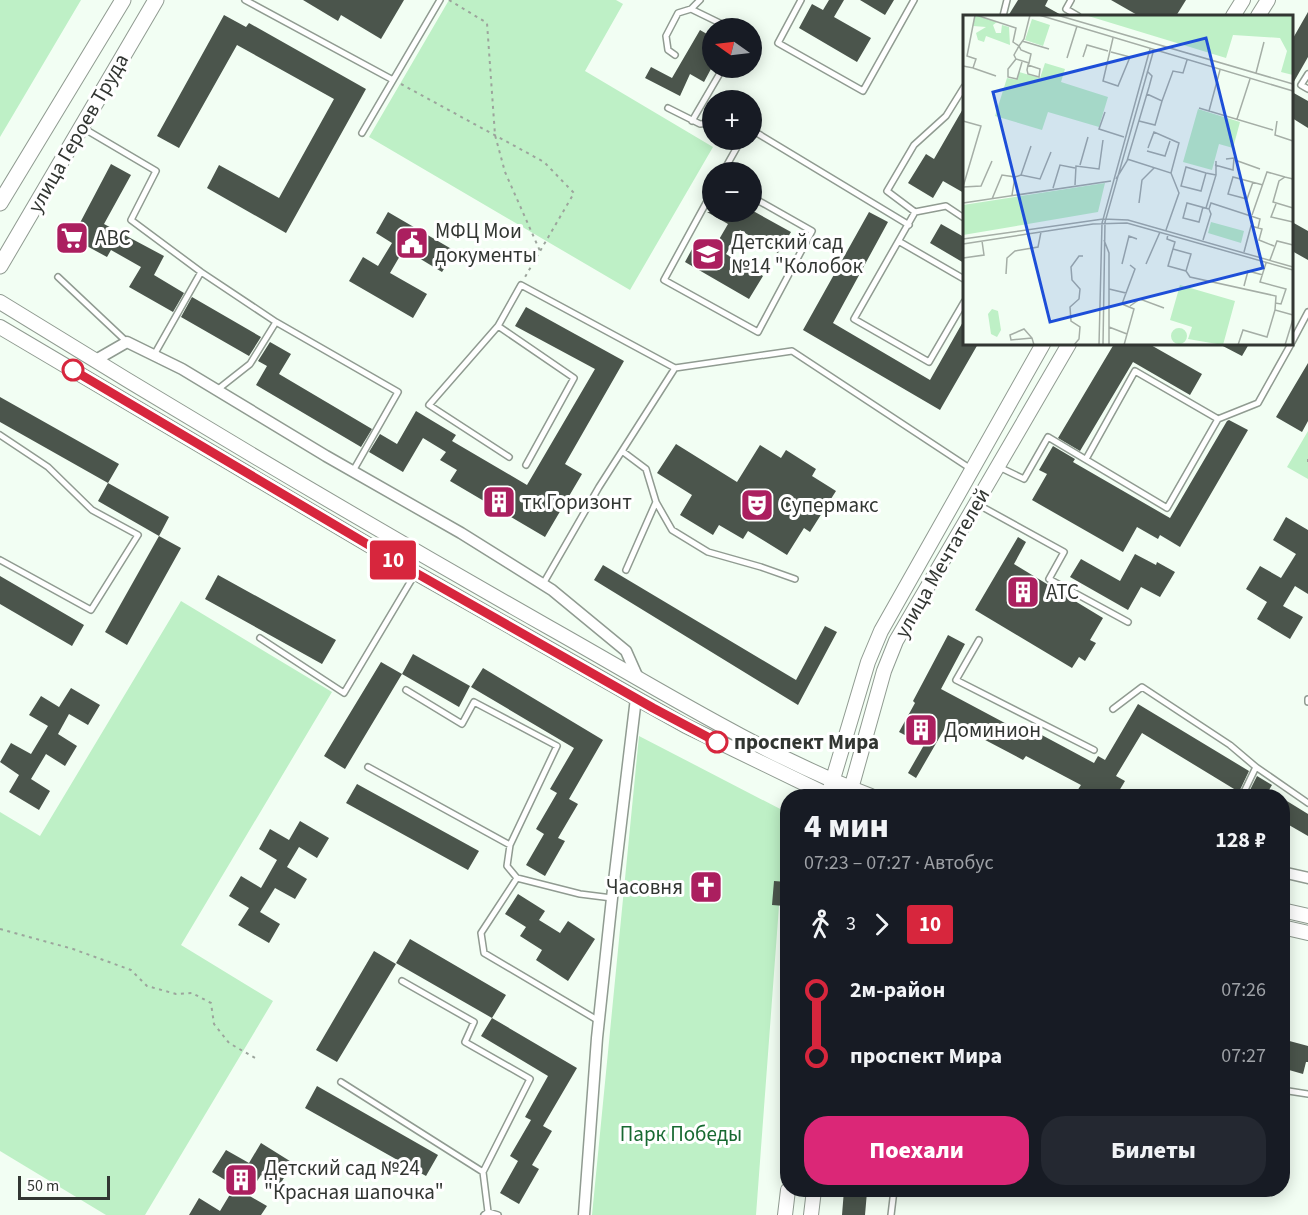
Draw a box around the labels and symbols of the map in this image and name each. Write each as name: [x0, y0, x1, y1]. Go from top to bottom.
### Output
inset map: [963, 15, 1293, 345]
north arrow: [702, 18, 762, 78]
street label: улица Героев Труда: [20, 48, 136, 218]
place label: МФЦ Мои документы: [435, 216, 537, 270]
supermarket icon: АВС: [54, 220, 90, 256]
place label: АВС: [95, 223, 131, 253]
public building icon: МФЦ Мои документы: [394, 225, 430, 261]
place label: Детский сад №14 "Колобок: [731, 227, 863, 281]
school or university icon: Детский сад №14 "Колобок: [690, 236, 726, 272]
unlabelled marker: [62, 359, 84, 381]
street label: улица Мечтателей: [887, 483, 997, 643]
building icon: тк Горизонт: [481, 484, 517, 520]
place label: тк Горизонт: [522, 487, 632, 517]
theatre icon: Супермакс: [739, 487, 775, 523]
place label: Супермакс: [780, 490, 879, 520]
line badge: 10: [366, 540, 420, 580]
building icon: АТС: [1005, 574, 1041, 610]
place label: АТС: [1046, 577, 1079, 607]
building icon: Доминион: [903, 712, 939, 748]
place label: Доминион: [944, 715, 1041, 745]
place label: проспект Мира: [734, 727, 879, 757]
marker: проспект Мира: [706, 731, 728, 753]
church icon: Часовня: [688, 869, 724, 905]
place label: Часовня: [606, 872, 683, 902]
park label: Парк Победы: [620, 1119, 742, 1149]
place label: Детский сад №24 "Красная шапочка": [264, 1153, 444, 1207]
building icon: Детский сад №24 "Красная шапочка": [223, 1162, 259, 1198]
scale bar: [18, 1173, 110, 1200]

